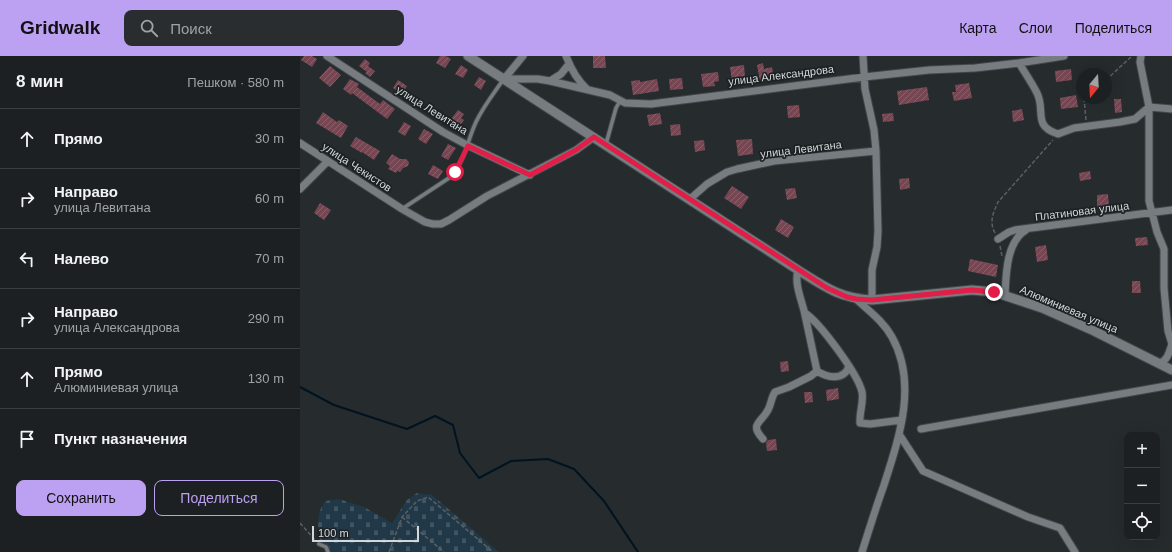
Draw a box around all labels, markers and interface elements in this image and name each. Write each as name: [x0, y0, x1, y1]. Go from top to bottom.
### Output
search box: [124, 10, 404, 46]
text: Gridwalk: [20, 17, 100, 38]
icon: search: [138, 17, 160, 39]
text: Поиск: [170, 20, 212, 37]
text: Карта: [959, 20, 997, 36]
text: Слои: [1019, 20, 1053, 36]
text: Поделиться: [1075, 20, 1152, 36]
street label: улица Александрова: [728, 62, 835, 87]
north arrow: [1076, 68, 1112, 104]
text: 8 мин: [16, 72, 63, 91]
text: Пешком · 580 m: [187, 75, 284, 90]
street label: улица Левитана: [394, 83, 471, 137]
icon: ahead: [16, 128, 38, 150]
text: Прямо: [54, 130, 103, 147]
text: 30 m: [255, 131, 284, 146]
street label: улица Левитана: [760, 138, 843, 160]
street label: улица Чекистов: [320, 140, 394, 194]
route start: [446, 163, 464, 181]
text: Направо: [54, 183, 118, 200]
icon: right: [16, 188, 38, 210]
text: 60 m: [255, 191, 284, 206]
street label: Платиновая улица: [1034, 199, 1131, 223]
text: улица Левитана: [54, 200, 151, 215]
icon: left: [16, 248, 38, 270]
text: Налево: [54, 250, 109, 267]
text: 70 m: [255, 251, 284, 266]
route end: [985, 283, 1003, 301]
street label: Алюминиевая улица: [1018, 283, 1120, 335]
text: Направо: [54, 303, 118, 320]
icon: right: [16, 308, 38, 330]
text: 290 m: [248, 311, 284, 326]
text: улица Александрова: [54, 320, 180, 335]
text: Прямо: [54, 363, 103, 380]
icon: ahead: [16, 368, 38, 390]
text: 130 m: [248, 371, 284, 386]
text: Алюминиевая улица: [54, 380, 178, 395]
icon: arrive: [16, 428, 38, 450]
text: Пункт назначения: [54, 430, 187, 447]
map controls: [1124, 432, 1160, 540]
button: +: [1124, 432, 1160, 468]
button: −: [1124, 468, 1160, 504]
button: Сохранить: [16, 480, 146, 516]
button: Поделиться: [154, 480, 284, 516]
button: locate: [1124, 504, 1160, 540]
scale bar: [312, 524, 419, 543]
text: 100 m: [318, 527, 349, 539]

